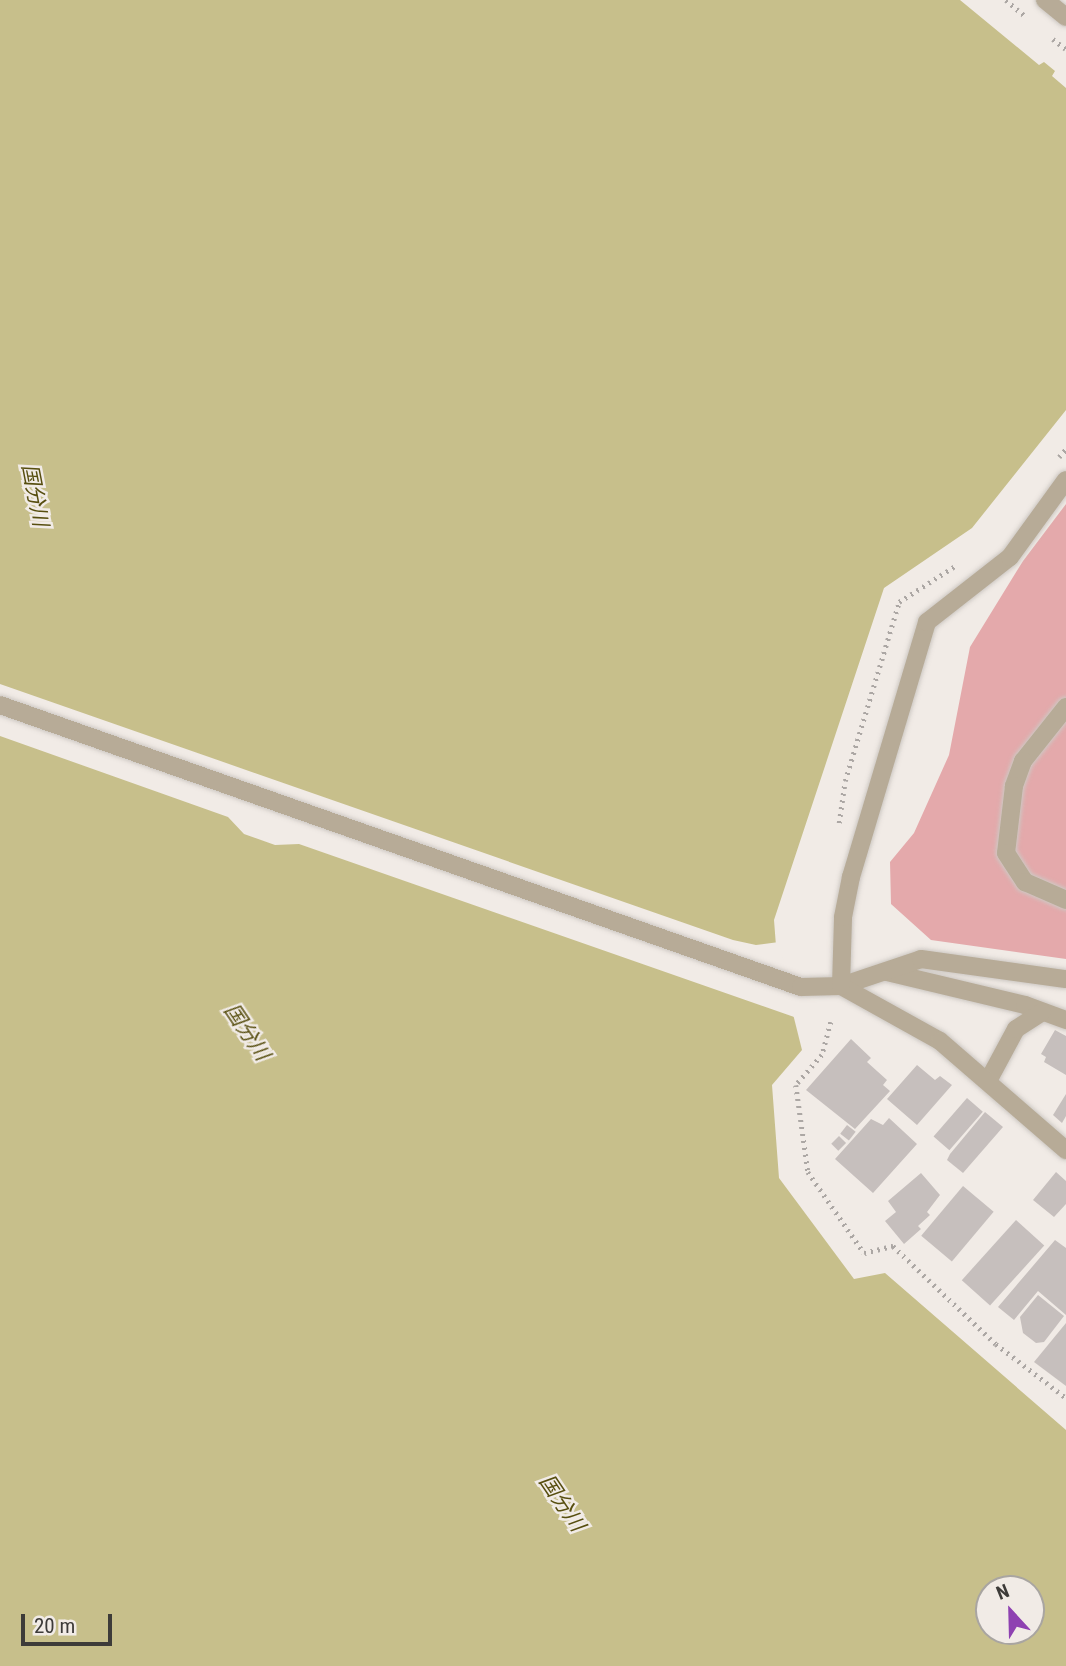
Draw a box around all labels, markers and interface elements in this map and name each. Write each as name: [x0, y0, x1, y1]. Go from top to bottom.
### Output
water label: 国分川: [17, 462, 53, 528]
water label: 国分川: [219, 999, 275, 1065]
water label: 国分川: [534, 1470, 590, 1536]
north arrow: [975, 1575, 1045, 1645]
text: N: [993, 1579, 1012, 1605]
scale bar: [24, 1600, 116, 1644]
text: 20 m: [34, 1614, 75, 1638]

